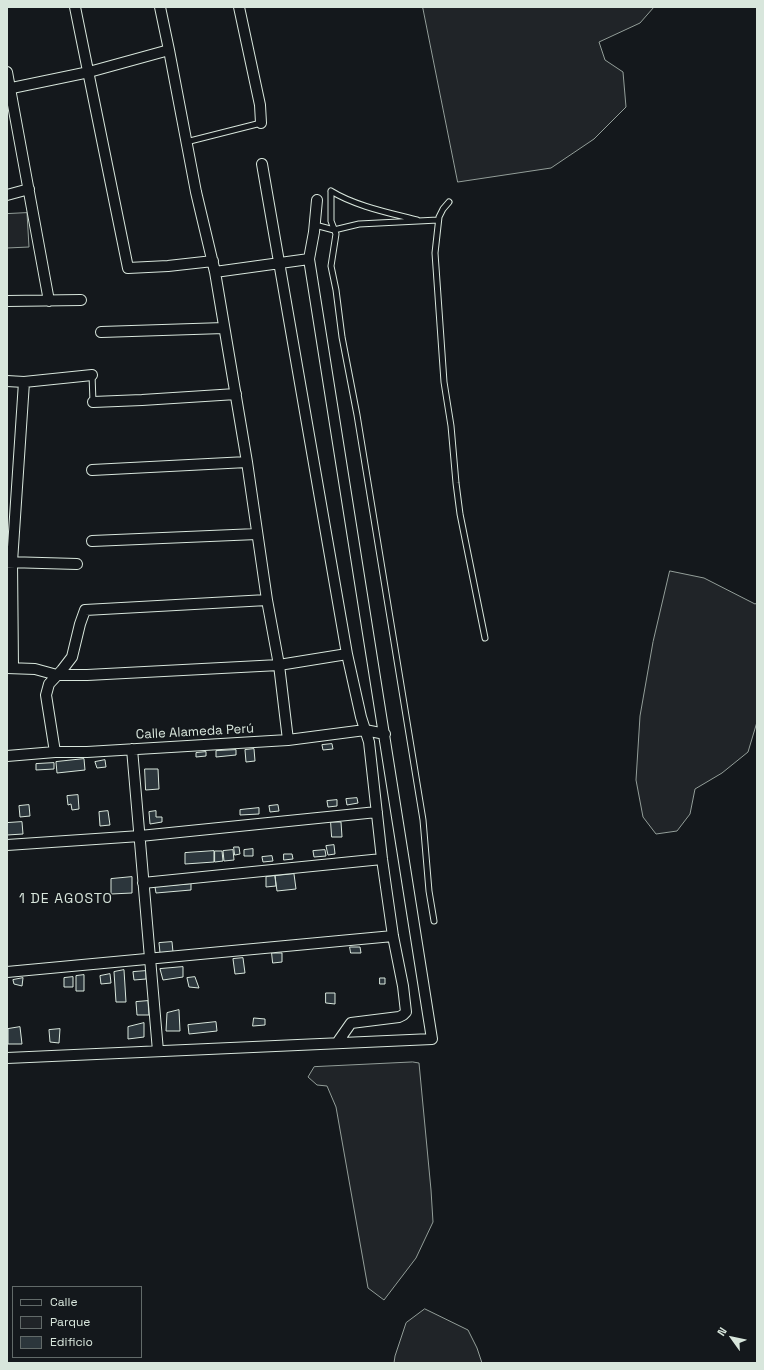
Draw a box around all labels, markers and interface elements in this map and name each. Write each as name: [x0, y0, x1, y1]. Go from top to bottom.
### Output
street label: Calle Alameda Perú: [136, 721, 254, 743]
district label: 1 DE AGOSTO: [19, 891, 113, 907]
legend: [12, 1286, 142, 1358]
text: Calle: [50, 1294, 78, 1310]
text: Parque: [50, 1314, 90, 1330]
north arrow: [712, 1318, 752, 1358]
text: N: [714, 1325, 730, 1338]
text: Edificio: [50, 1334, 93, 1350]

